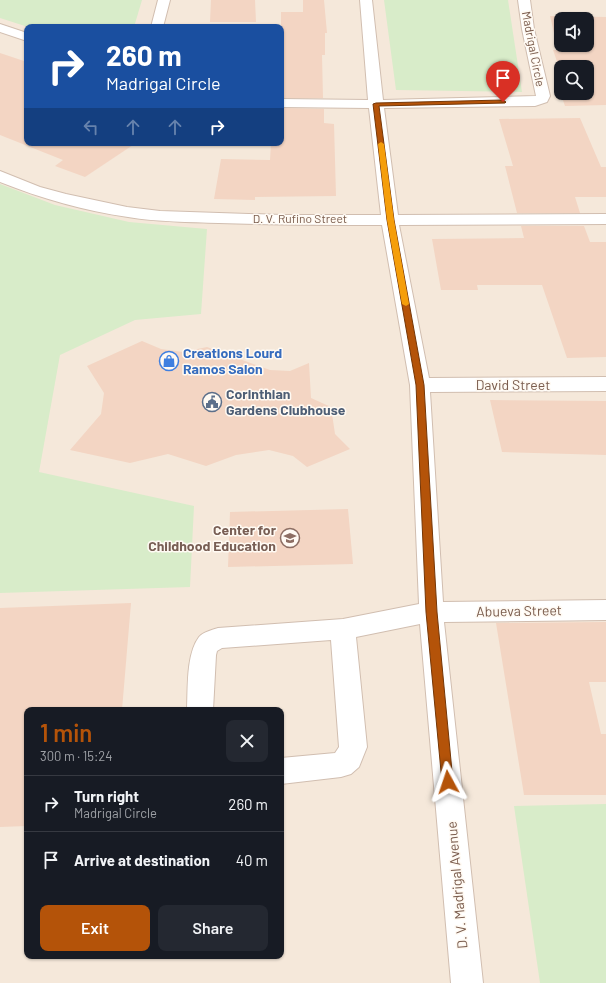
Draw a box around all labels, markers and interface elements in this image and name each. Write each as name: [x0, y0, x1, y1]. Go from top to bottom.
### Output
street label: Madrigal Circle: [520, 10, 548, 88]
map controls: [554, 12, 594, 100]
button: sound: [554, 12, 594, 52]
text: 260 m: [106, 38, 182, 72]
icon: right: [40, 40, 92, 92]
button: search: [554, 60, 594, 100]
pin: [486, 61, 520, 102]
icon: arrive: [492, 67, 514, 89]
text: Madrigal Circle: [106, 72, 221, 94]
icon: left: [80, 116, 102, 138]
icon: ahead: [122, 116, 144, 138]
icon: ahead: [164, 116, 186, 138]
icon: right: [206, 116, 228, 138]
street label: D. V. Rufino Street: [253, 211, 347, 225]
place label: Creations Lourd Ramos Salon: [183, 344, 282, 377]
shop icon: Creations Lourd Ramos Salon: [158, 350, 180, 372]
street label: David Street: [476, 376, 550, 393]
place label: Corinthian Gardens Clubhouse: [226, 385, 346, 418]
public building icon: Corinthian Gardens Clubhouse: [201, 391, 223, 413]
place label: Center for Childhood Education: [148, 521, 277, 554]
school or university icon: Center for Childhood Education: [279, 527, 301, 549]
street label: Abueva Street: [476, 601, 562, 620]
text: 1 min: [40, 718, 92, 747]
button: close: [226, 720, 268, 762]
text: 300 m · 15:24: [40, 748, 112, 764]
position arrow: [427, 761, 469, 803]
text: Turn right: [74, 787, 139, 805]
icon: right: [40, 793, 62, 815]
text: 260 m: [228, 795, 268, 813]
text: Madrigal Circle: [74, 805, 157, 821]
street label: D. V. Madrigal Avenue: [442, 821, 471, 949]
icon: arrive: [40, 849, 62, 871]
text: Arrive at destination: [74, 851, 210, 869]
text: 40 m: [236, 851, 268, 869]
button: Exit: [40, 905, 150, 951]
button: Share: [158, 905, 268, 951]

